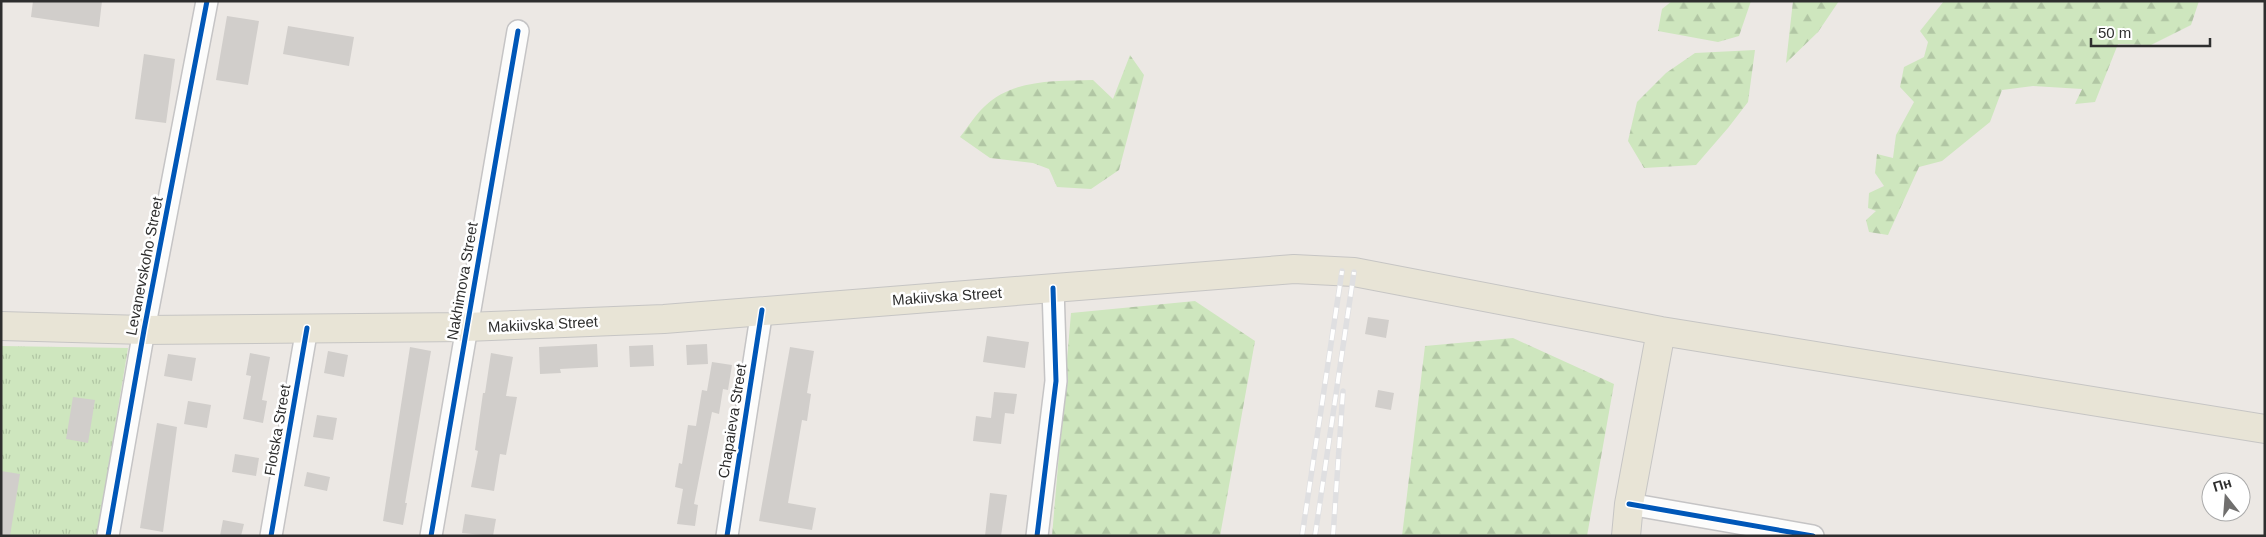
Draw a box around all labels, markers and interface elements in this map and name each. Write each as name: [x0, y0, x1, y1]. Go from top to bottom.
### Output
scale bar: [2091, 15, 2210, 47]
text: 50 m: [2098, 24, 2131, 41]
street label: Levanevskoho Street: [122, 194, 166, 337]
street label: Nakhimova Street: [443, 220, 481, 341]
street label: Makiivska Street: [892, 284, 1003, 308]
street label: Makiivska Street: [488, 313, 599, 335]
street label: Chapaieva Street: [715, 362, 750, 480]
street label: Flotska Street: [261, 382, 294, 477]
north arrow: [2201, 472, 2251, 522]
text: Пн: [2211, 474, 2233, 495]

